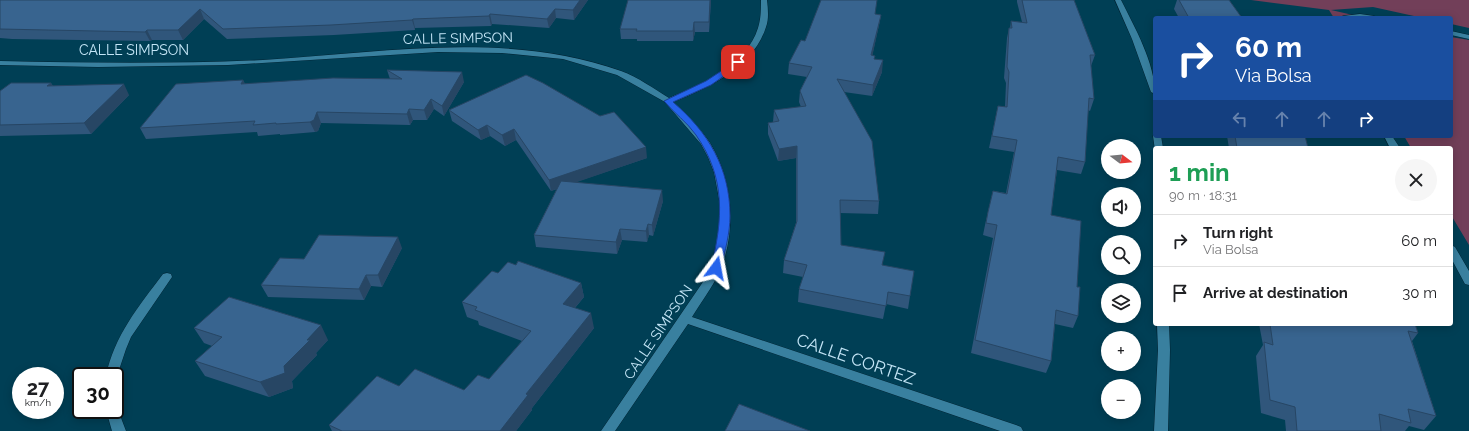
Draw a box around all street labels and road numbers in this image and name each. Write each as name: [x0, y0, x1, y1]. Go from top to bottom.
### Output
street label: CALLE SIMPSON: [403, 29, 513, 47]
street label: CALLE SIMPSON: [79, 42, 189, 58]
street label: CALLE SIMPSON: [621, 282, 695, 382]
street label: CALLE CORTEZ: [794, 329, 918, 389]

